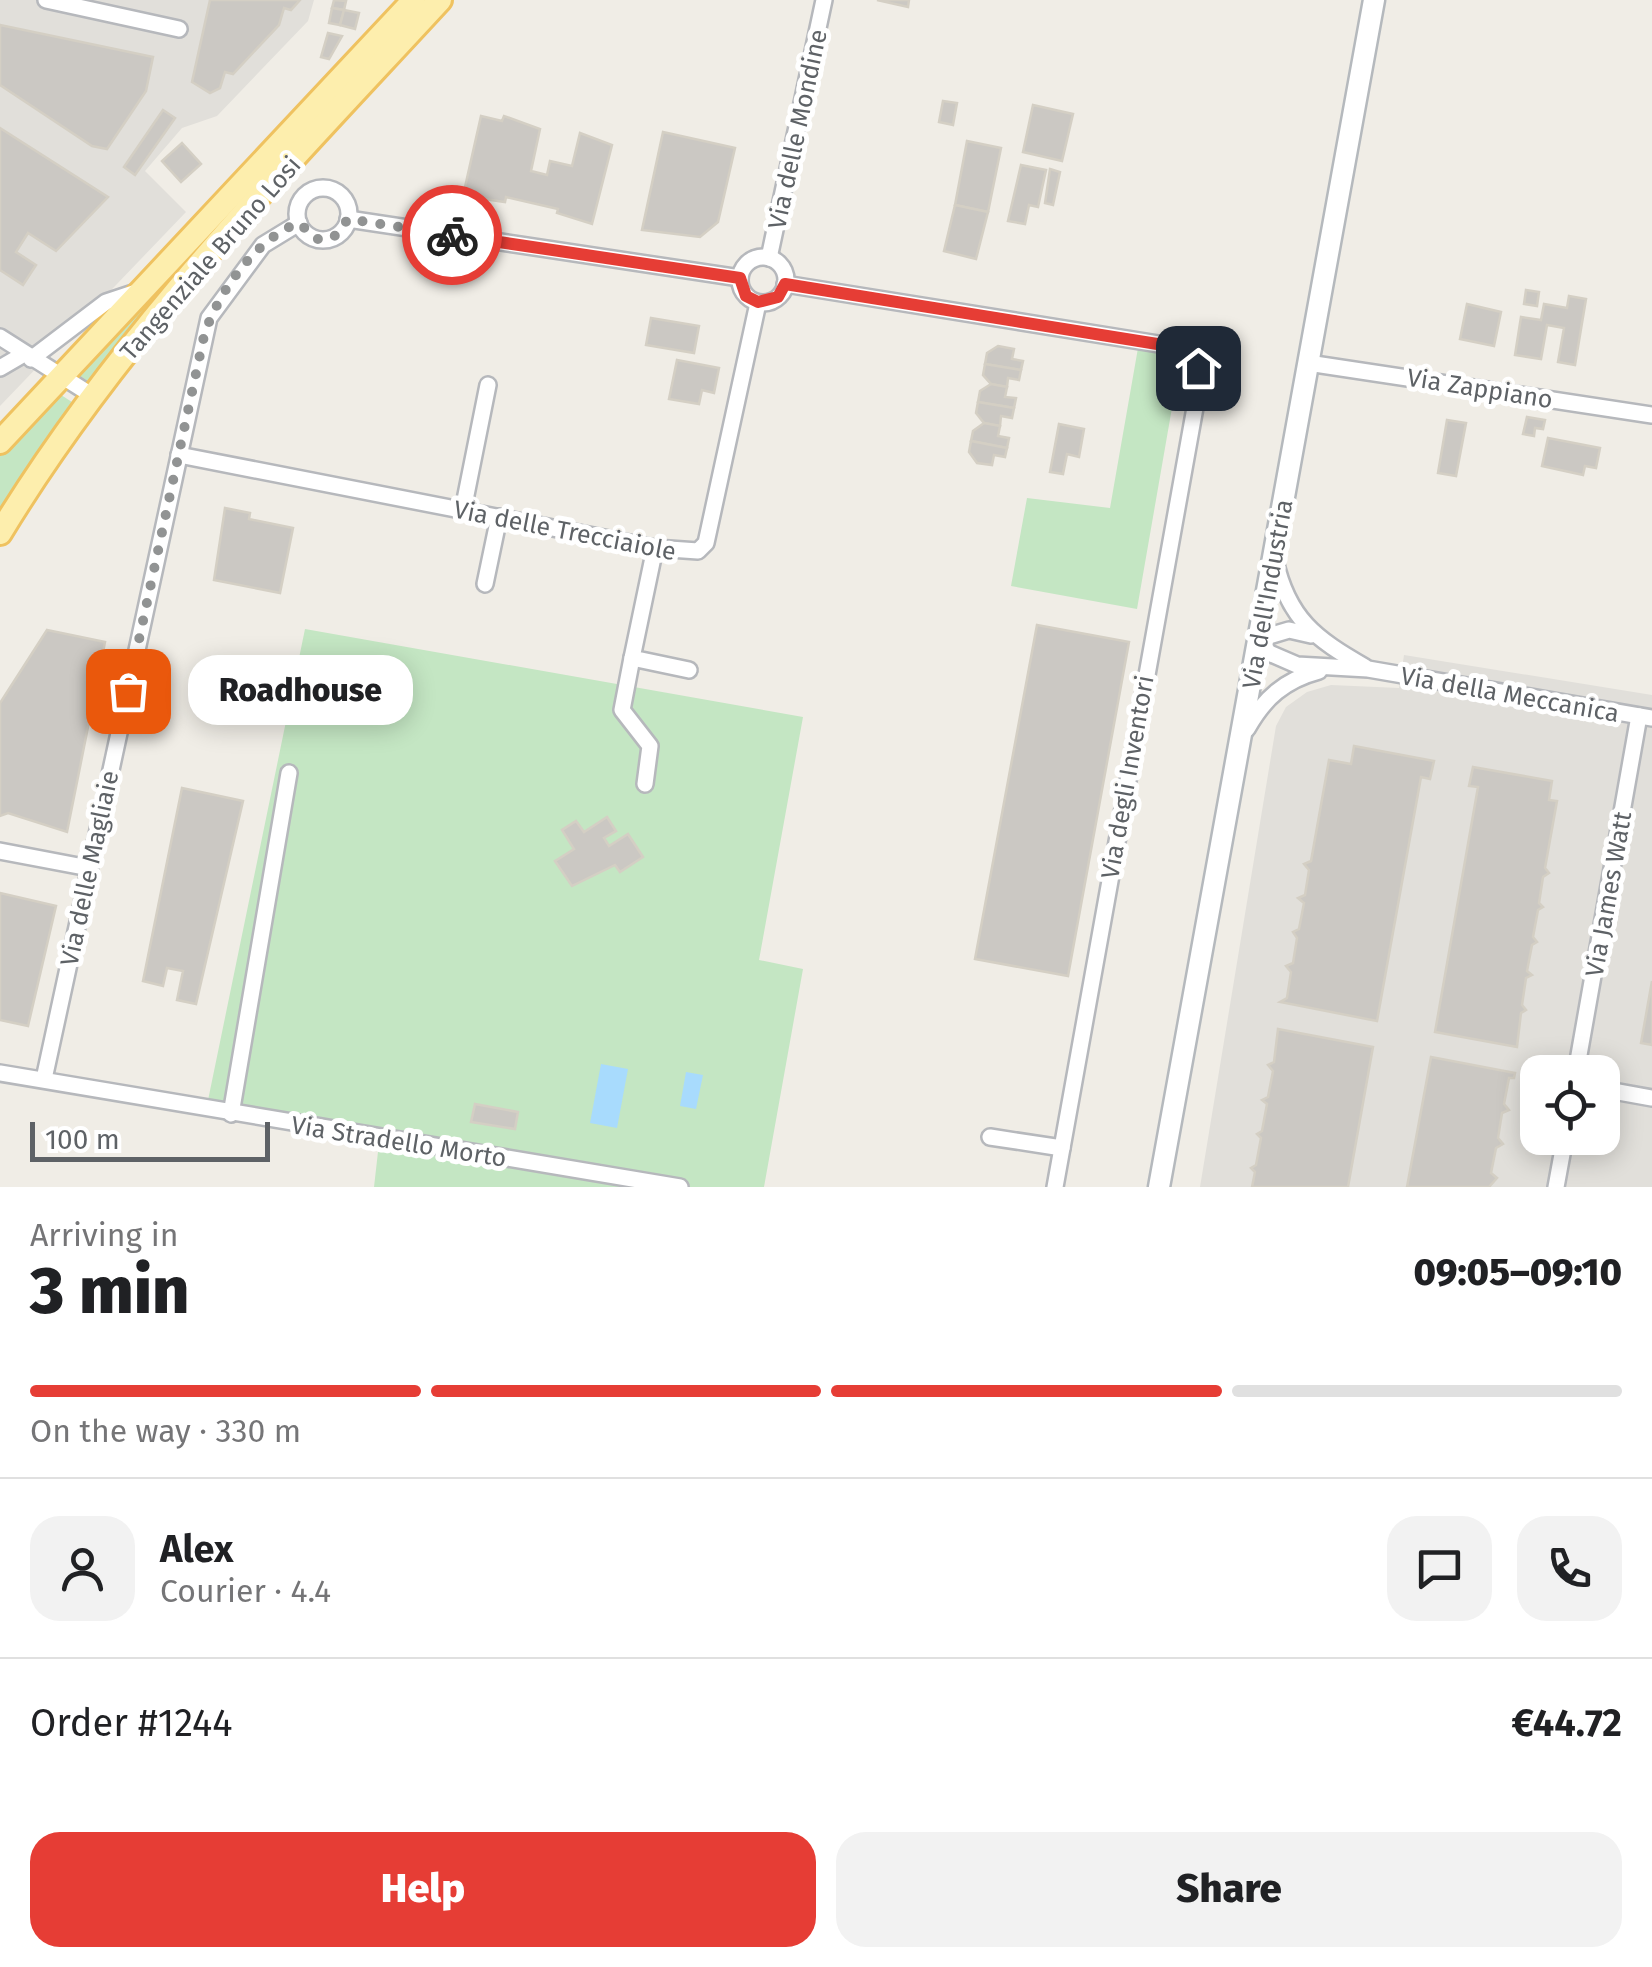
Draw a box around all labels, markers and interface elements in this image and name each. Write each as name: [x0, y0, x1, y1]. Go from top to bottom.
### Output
street label: Via delle Mondine: [762, 27, 834, 232]
street label: Tangenziale Bruno Losi: [114, 151, 307, 367]
courier: [402, 185, 502, 285]
icon: bike: [425, 208, 480, 263]
pin: [1156, 326, 1241, 411]
icon: home: [1171, 341, 1226, 396]
street label: Via Zappiano: [1405, 363, 1555, 415]
street label: Via delle Trecciaiole: [451, 495, 678, 567]
street label: Via dell'Industria: [1237, 497, 1299, 691]
pin: [86, 649, 171, 734]
callout: Roadhouse: [188, 656, 413, 726]
street label: Via della Meccanica: [1398, 661, 1621, 729]
icon: bag: [101, 664, 156, 719]
text: Roadhouse: [219, 671, 382, 709]
street label: Via degli Inventori: [1095, 673, 1161, 881]
street label: Via delle Magliaie: [55, 768, 125, 969]
street label: Via James Watt: [1580, 808, 1638, 979]
map controls: [1520, 1055, 1620, 1155]
button: locate: [1520, 1055, 1620, 1155]
street label: Via Stradello Morto: [289, 1110, 509, 1174]
scale bar: [30, 1117, 270, 1162]
text: 100 m: [45, 1123, 120, 1156]
text: Arriving in: [30, 1216, 178, 1254]
text: 09:05–09:10: [1414, 1249, 1622, 1295]
text: 3 min: [30, 1252, 189, 1330]
text: On the way · 330 m: [30, 1412, 301, 1450]
button: person: [30, 1516, 135, 1621]
button: chat: [1387, 1516, 1492, 1621]
button: phone: [1517, 1516, 1622, 1621]
text: Alex: [160, 1526, 233, 1572]
text: Courier · 4.4: [160, 1572, 331, 1610]
text: Order #1244: [30, 1700, 232, 1746]
text: €44.72: [1512, 1700, 1622, 1746]
button: Help: [30, 1832, 816, 1947]
button: Share: [836, 1832, 1622, 1947]

